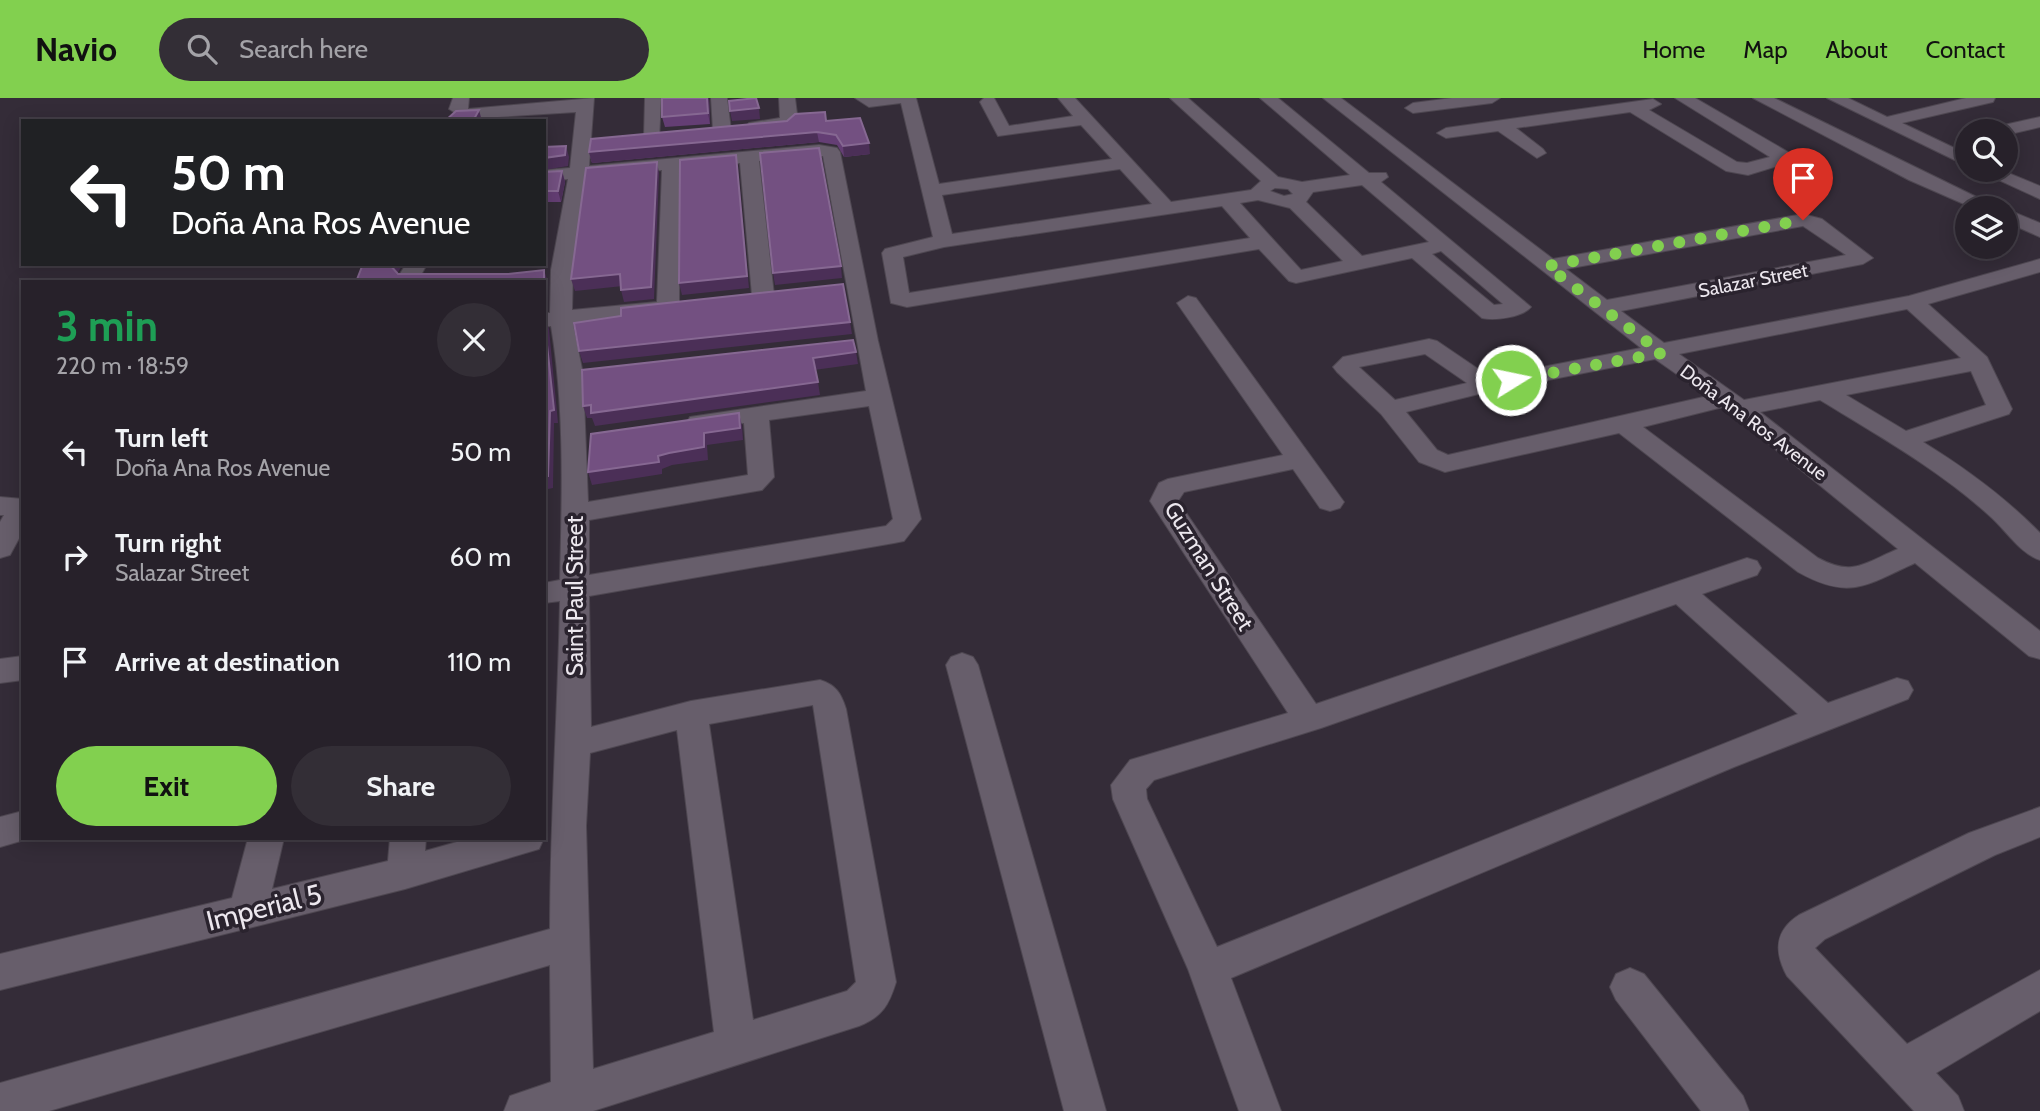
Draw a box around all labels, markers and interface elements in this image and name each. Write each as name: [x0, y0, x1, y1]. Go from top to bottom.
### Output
search box: [159, 18, 649, 81]
text: Navio: [35, 29, 117, 69]
icon: search: [183, 30, 221, 68]
text: Search here: [239, 33, 368, 65]
text: Home: [1642, 35, 1705, 64]
text: Map: [1743, 35, 1788, 64]
text: About: [1826, 35, 1888, 64]
text: Contact: [1926, 35, 2005, 64]
map controls: [1955, 119, 2018, 259]
button: search: [1955, 119, 2018, 182]
text: 50 m: [171, 143, 286, 202]
icon: left: [56, 147, 147, 238]
pin: [1773, 148, 1833, 220]
icon: arrive: [1784, 159, 1822, 197]
button: layers: [1955, 196, 2018, 259]
text: Doña Ana Ros Avenue: [171, 203, 471, 242]
street label: Salazar Street: [1696, 258, 1810, 302]
text: 3 min: [56, 300, 158, 352]
button: close: [437, 303, 511, 377]
position arrow: [1474, 343, 1548, 417]
text: 220 m · 18:59: [56, 352, 189, 380]
street label: Doña Ana Ros Avenue: [1676, 360, 1832, 485]
text: Turn left: [115, 422, 208, 454]
icon: left: [56, 433, 94, 471]
text: 50 m: [450, 436, 511, 468]
text: Doña Ana Ros Avenue: [115, 454, 330, 482]
street label: Guzman Street: [1158, 496, 1260, 636]
street label: Saint Paul Street: [561, 515, 589, 676]
text: Turn right: [115, 527, 221, 559]
icon: right: [56, 538, 94, 576]
text: 60 m: [449, 541, 511, 573]
text: Salazar Street: [115, 559, 249, 587]
icon: arrive: [56, 643, 94, 681]
text: Arrive at destination: [115, 646, 340, 678]
text: 110 m: [447, 646, 511, 678]
button: Exit: [56, 746, 277, 826]
button: Share: [291, 746, 511, 826]
street label: Imperial 5: [203, 876, 325, 938]

